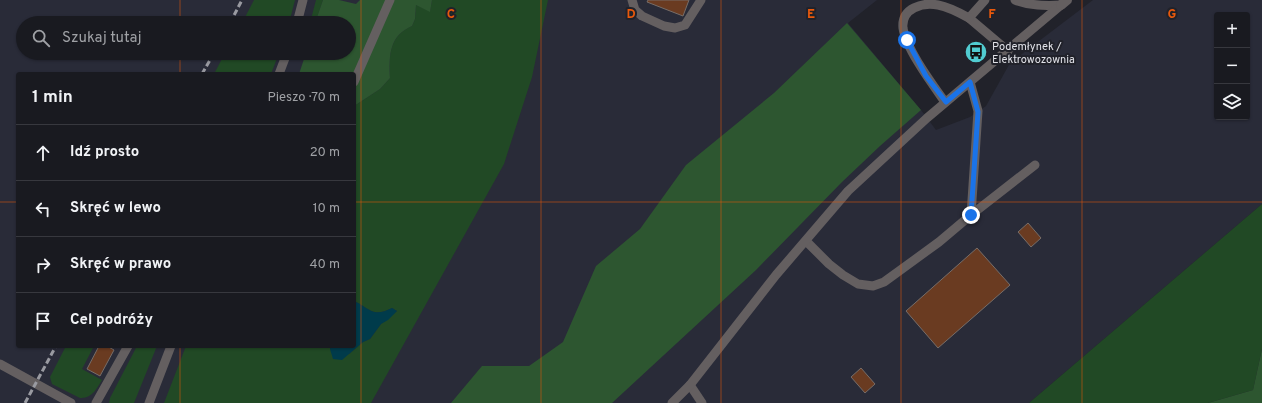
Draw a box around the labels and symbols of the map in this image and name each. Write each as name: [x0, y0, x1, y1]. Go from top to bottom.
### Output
text: C: [447, 7, 455, 23]
text: D: [626, 7, 636, 23]
text: E: [807, 7, 815, 23]
text: F: [988, 7, 996, 23]
text: G: [1168, 7, 1177, 23]
route start: [898, 31, 916, 49]
bus stop icon: Podemłynek / Elektrowozownia: [963, 39, 989, 65]
place label: Podemłynek / Elektrowozownia: [992, 40, 1075, 67]
route end: [962, 206, 980, 224]

